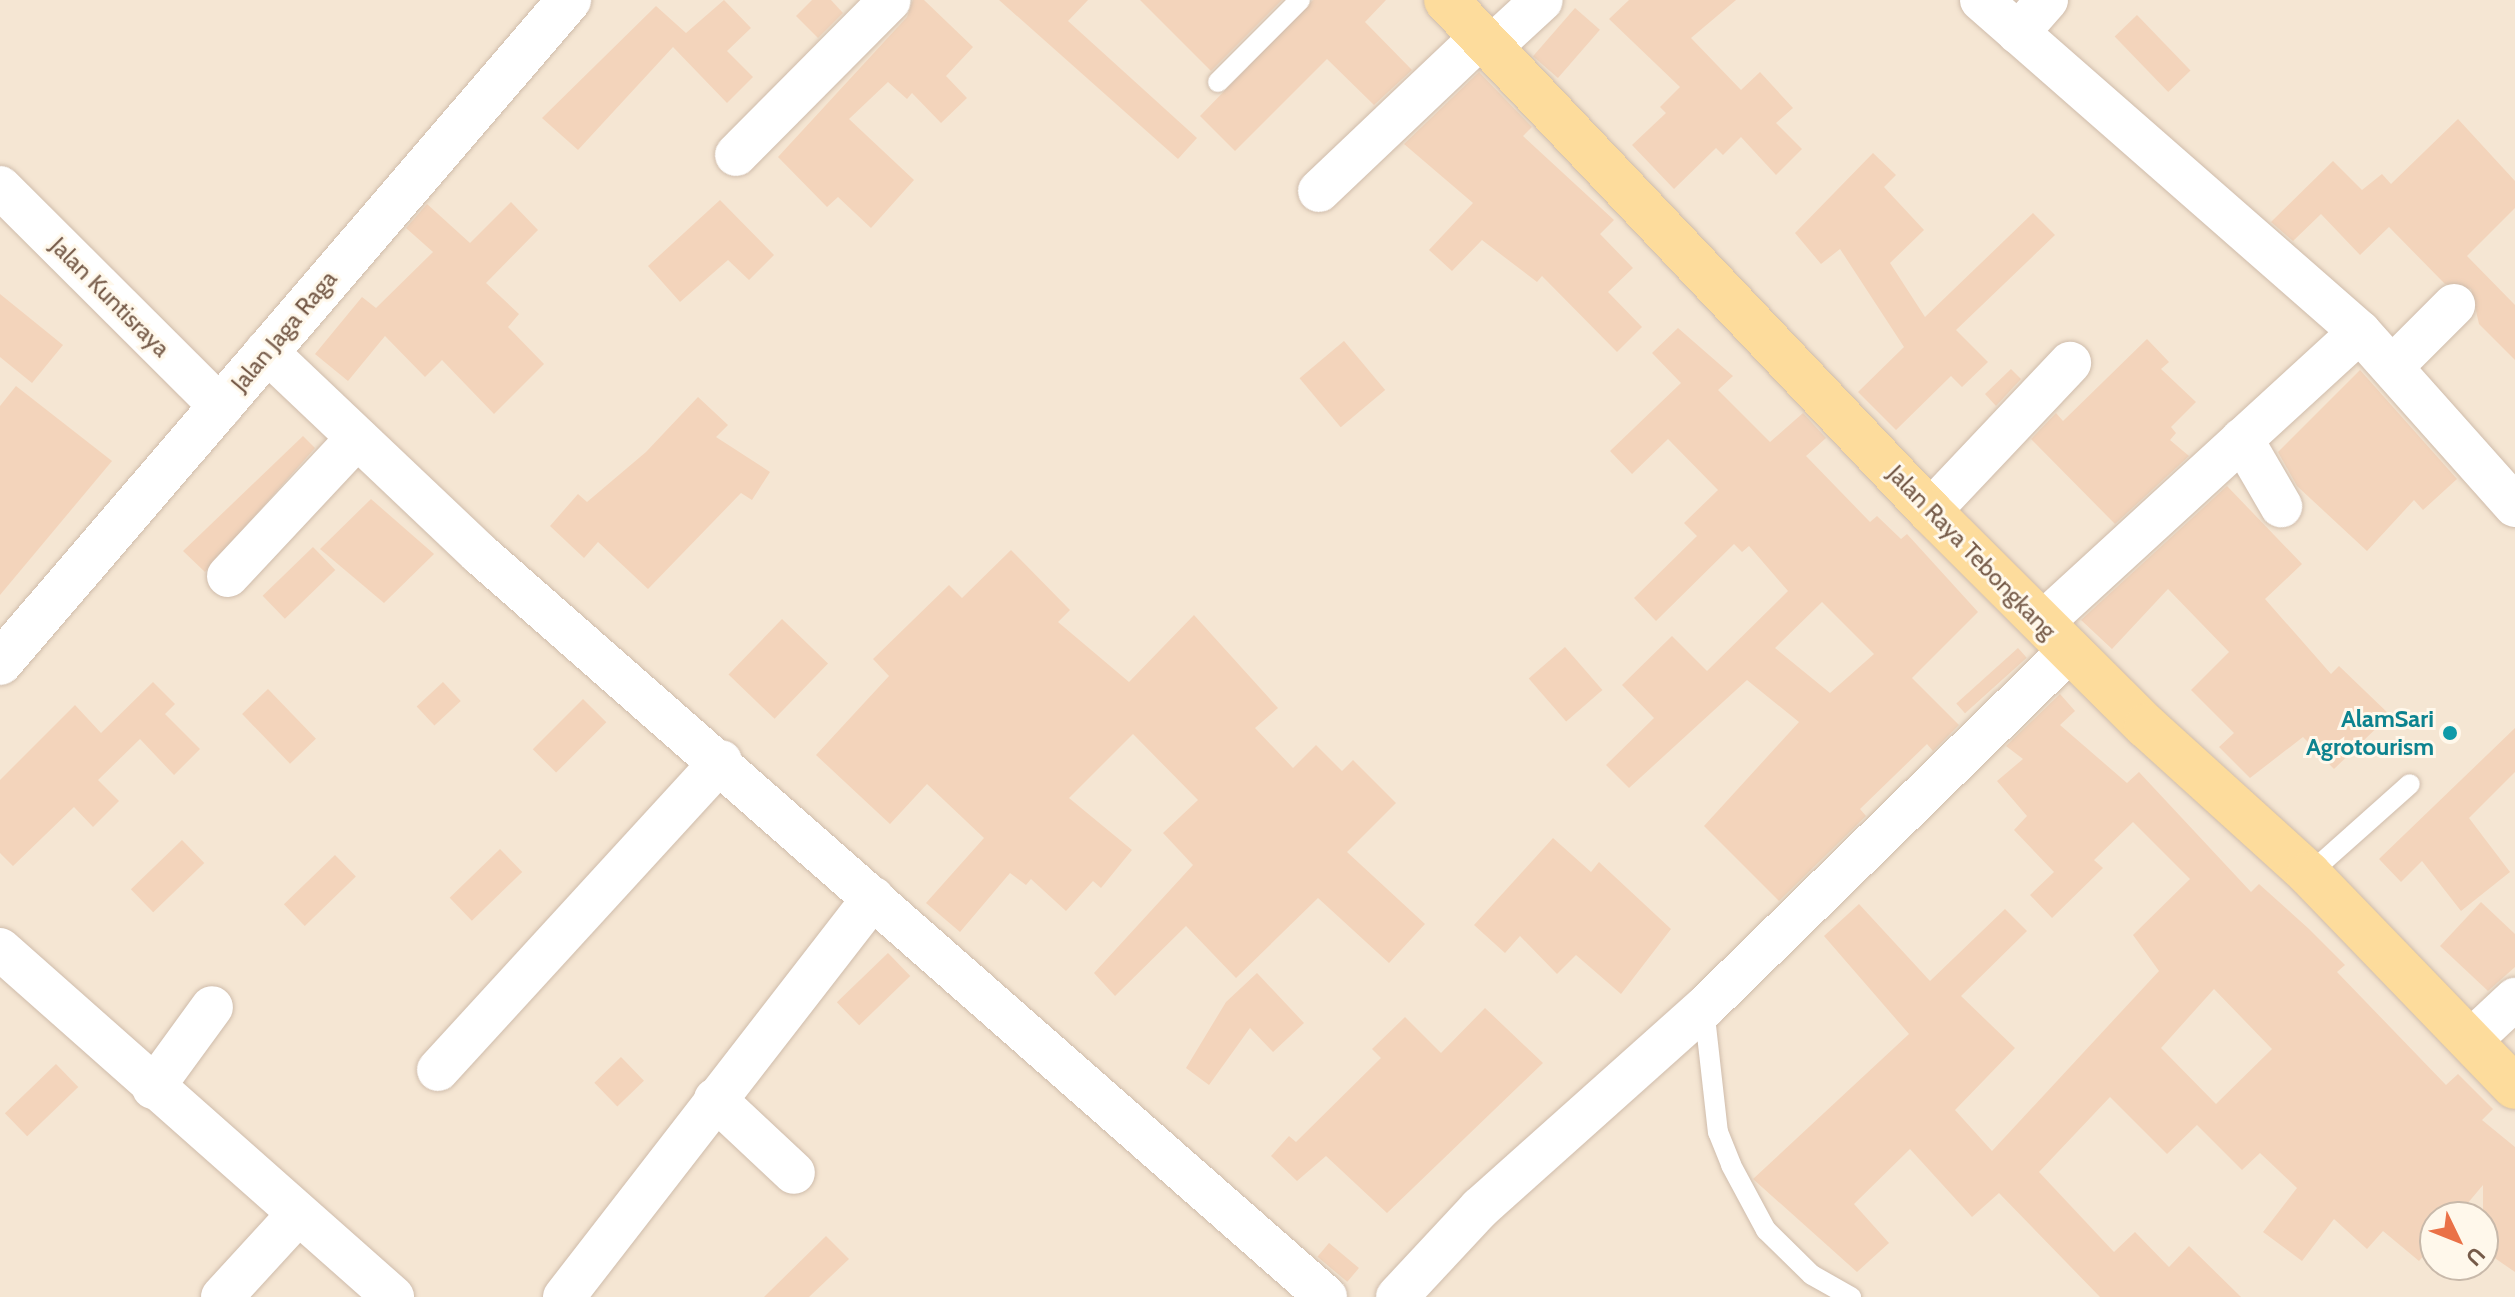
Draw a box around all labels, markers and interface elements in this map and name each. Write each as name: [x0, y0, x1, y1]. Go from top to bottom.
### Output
street label: Jalan Kuntisraya: [44, 231, 176, 363]
street label: Jalan Jaga Raga: [225, 265, 343, 397]
street label: Jalan Raya Tebongkang: [1882, 459, 2062, 645]
place label: AlamSari Agrotourism: [2306, 705, 2434, 761]
marker: AlamSari Agrotourism: [2441, 724, 2459, 742]
north arrow: [2419, 1201, 2499, 1281]
text: U: [2460, 1241, 2491, 1271]

